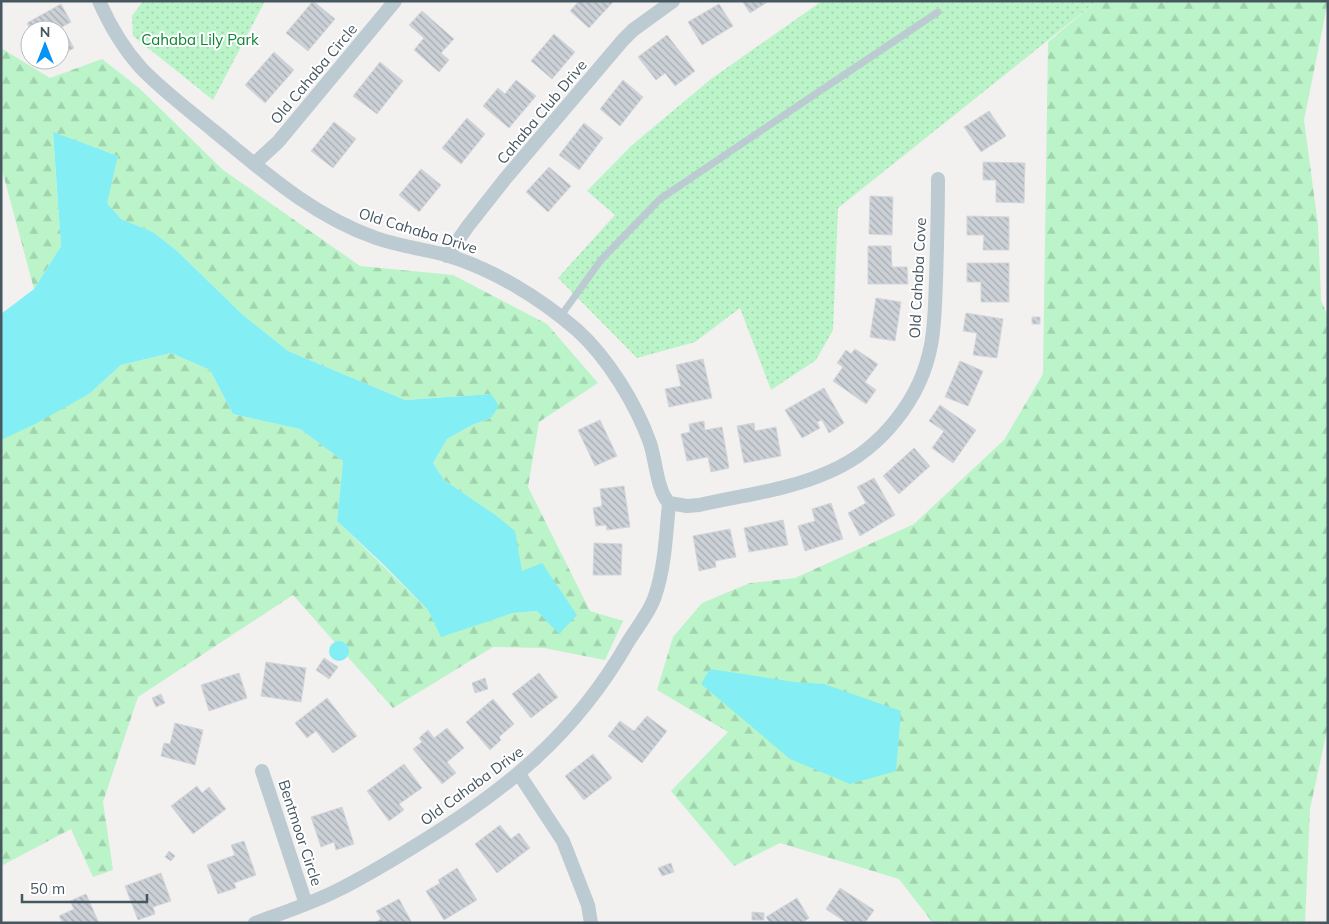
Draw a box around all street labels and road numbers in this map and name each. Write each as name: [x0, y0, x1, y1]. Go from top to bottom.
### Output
street label: Old Cahaba Circle: [266, 20, 361, 128]
street label: Cahaba Club Drive: [492, 56, 591, 168]
street label: Old Cahaba Drive: [357, 203, 480, 258]
street label: Old Cahaba Cove: [905, 217, 930, 339]
street label: Old Cahaba Drive: [416, 742, 527, 829]
street label: Bentmoor Circle: [274, 777, 327, 888]

